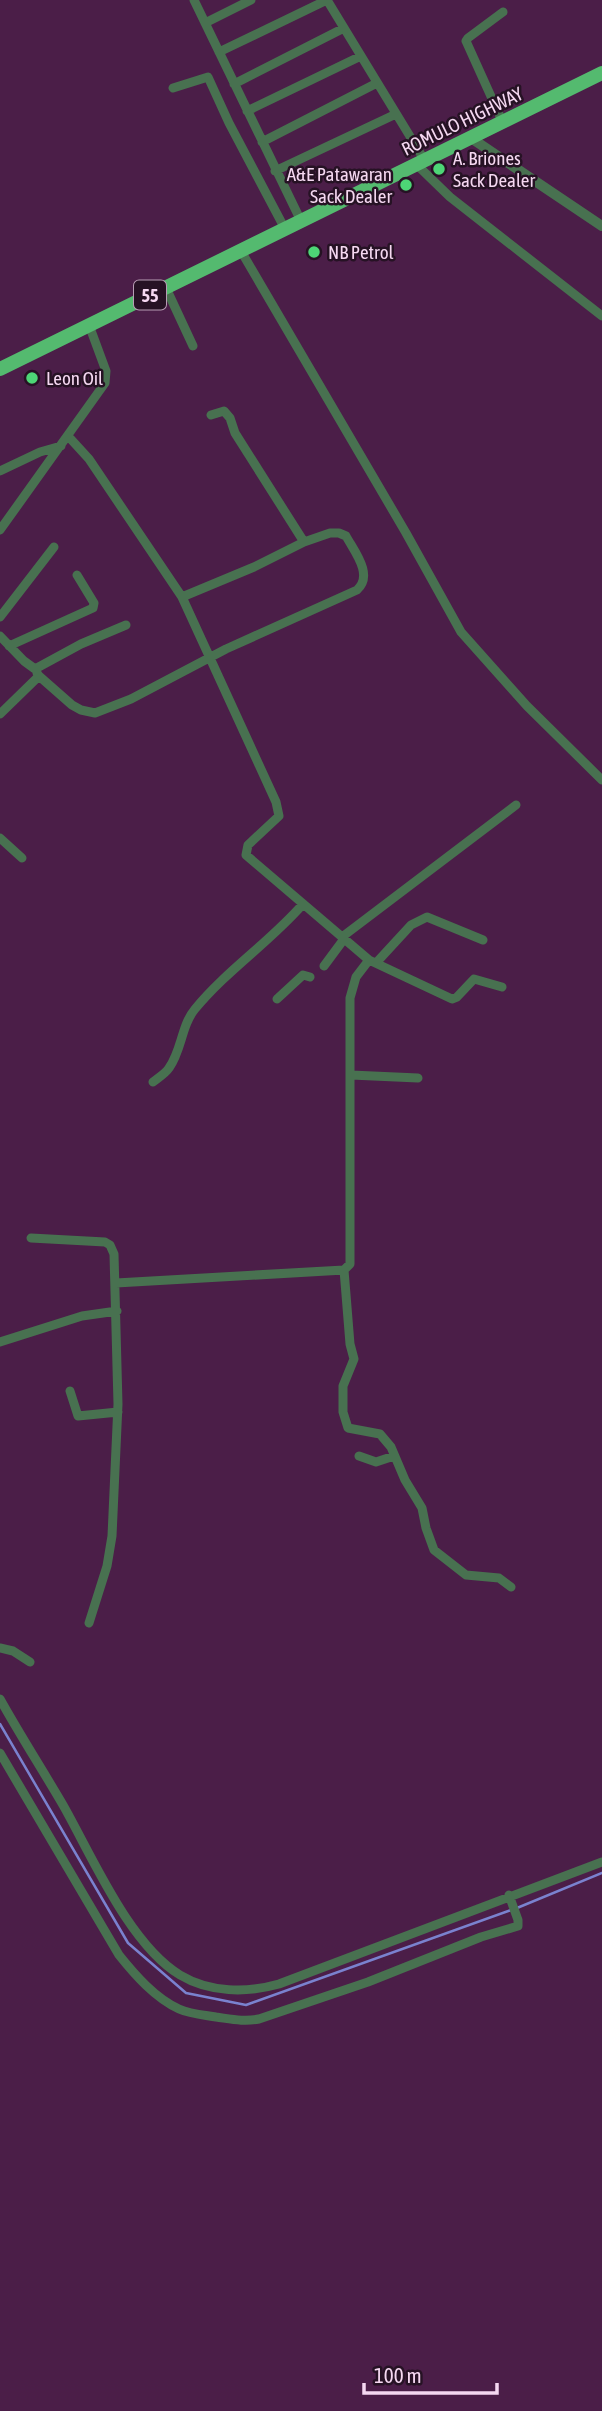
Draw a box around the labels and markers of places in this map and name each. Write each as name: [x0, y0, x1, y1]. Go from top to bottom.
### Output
place label: A. Briones Sack Dealer: [453, 147, 535, 191]
marker: A. Briones Sack Dealer: [431, 161, 447, 177]
place label: A&E Patawaran Sack Dealer: [287, 163, 392, 207]
marker: A&E Patawaran Sack Dealer: [398, 177, 414, 193]
place label: NB Petrol: [328, 241, 394, 263]
marker: NB Petrol: [306, 244, 322, 260]
place label: Leon Oil: [46, 367, 103, 389]
marker: Leon Oil: [24, 370, 40, 386]

